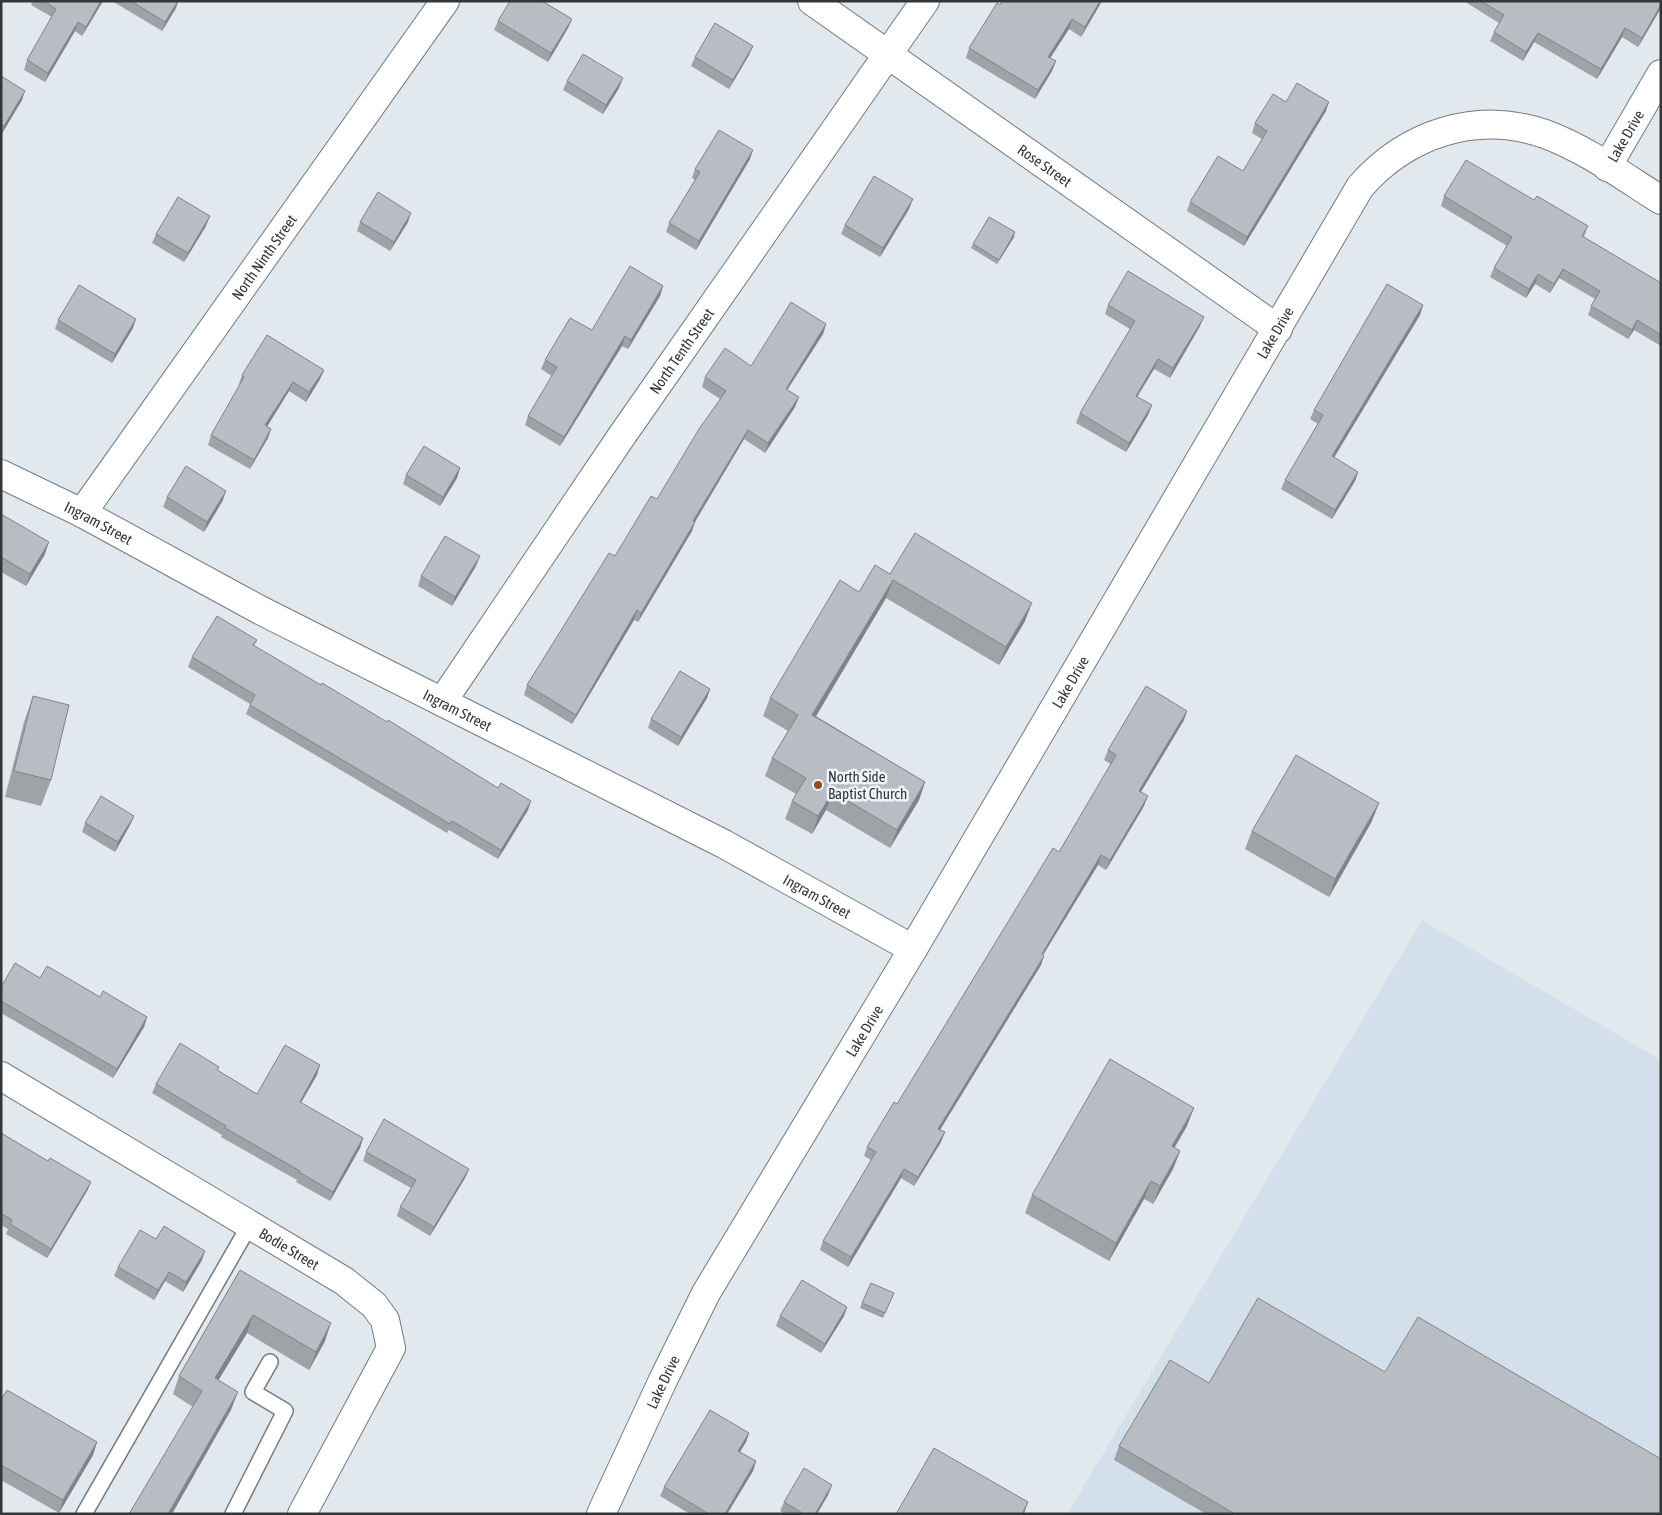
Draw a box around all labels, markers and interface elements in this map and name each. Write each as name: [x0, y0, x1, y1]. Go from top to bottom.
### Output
street label: Lake Drive: [1603, 107, 1647, 165]
street label: Rose Street: [1015, 140, 1075, 190]
street label: North Ninth Street: [228, 211, 299, 303]
street label: Lake Drive: [1253, 303, 1297, 361]
street label: North Tenth Street: [646, 305, 717, 397]
street label: Ingram Street: [62, 497, 136, 547]
street label: Lake Drive: [1048, 653, 1092, 711]
street label: Ingram Street: [421, 685, 495, 734]
place label: North Side Baptist Church: [828, 768, 907, 802]
marker: North Side Baptist Church: [812, 779, 824, 791]
street label: Ingram Street: [781, 870, 854, 921]
street label: Lake Drive: [842, 1002, 886, 1059]
street label: Bodie Street: [256, 1224, 322, 1273]
street label: Lake Drive: [643, 1352, 683, 1411]

